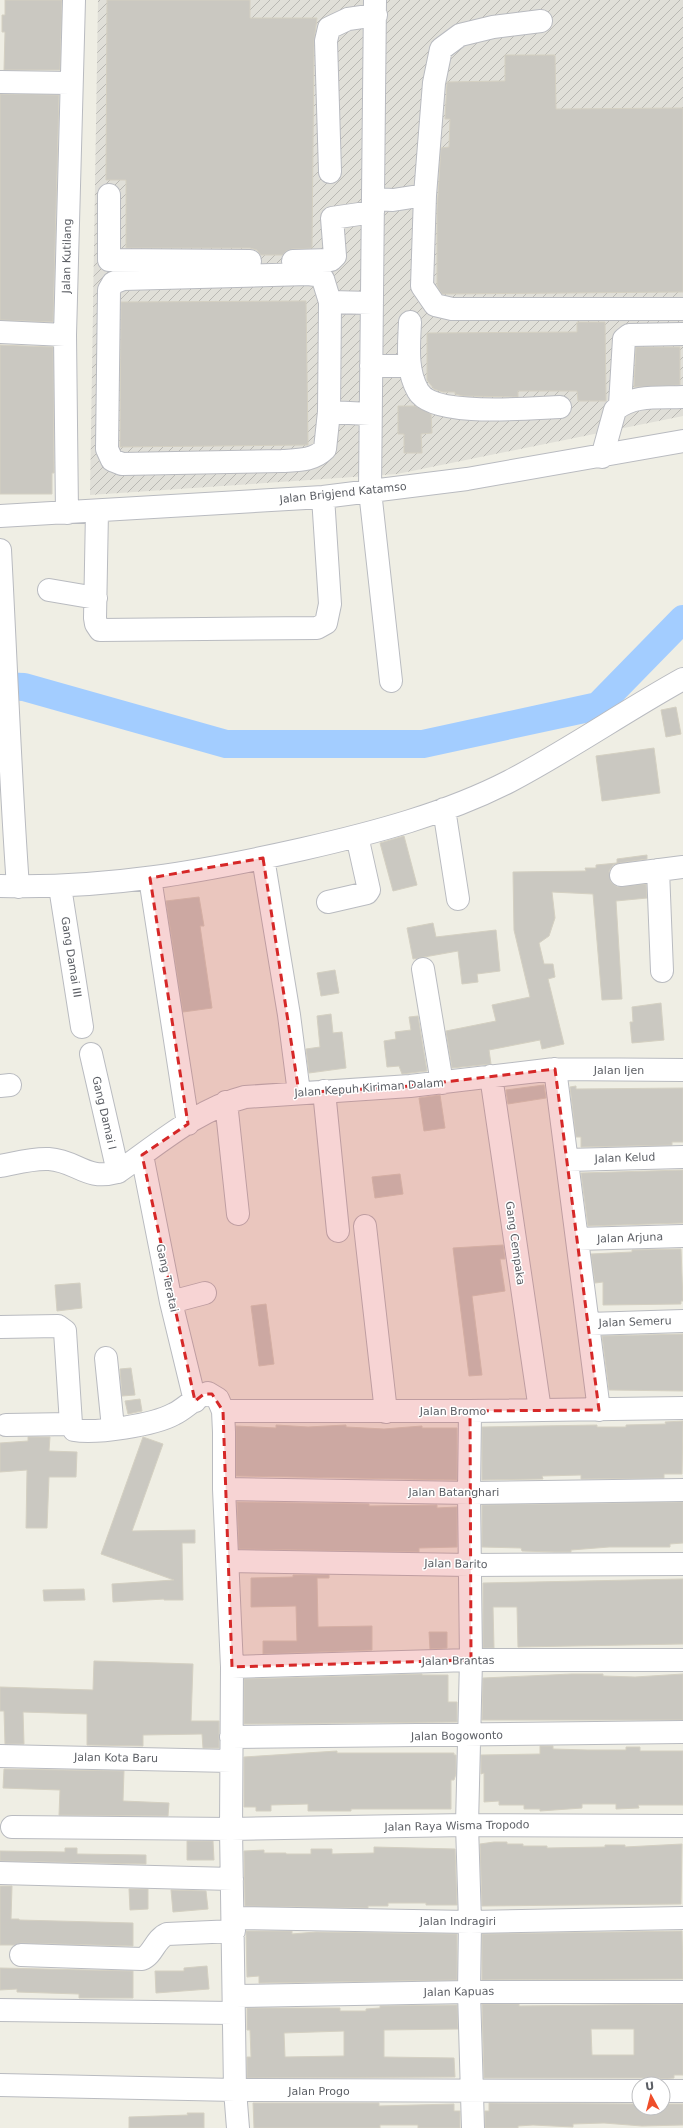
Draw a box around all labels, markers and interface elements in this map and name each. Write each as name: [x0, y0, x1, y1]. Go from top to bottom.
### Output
street label: Jalan Kutilang: [60, 218, 74, 295]
street label: Jalan Brigjend Katamso: [278, 480, 407, 506]
street label: Gang Damai III: [58, 916, 84, 998]
street label: Jalan Ijen: [593, 1064, 644, 1077]
street label: Gang Damai I: [89, 1075, 119, 1151]
street label: Jalan Kepuh Kiriman Dalam: [293, 1076, 444, 1100]
street label: Jalan Kelud: [593, 1150, 656, 1166]
street label: Gang Cempaka: [503, 1200, 527, 1286]
street label: Jalan Arjuna: [596, 1230, 663, 1246]
street label: Gang Teratai: [153, 1243, 181, 1313]
street label: Jalan Semeru: [597, 1314, 672, 1330]
street label: Jalan Bromo: [419, 1405, 486, 1418]
street label: Jalan Batanghari: [408, 1486, 499, 1499]
street label: Jalan Barito: [423, 1557, 488, 1571]
street label: Jalan Brantas: [420, 1654, 495, 1668]
street label: Jalan Bogowonto: [410, 1729, 503, 1743]
street label: Jalan Kota Baru: [73, 1751, 158, 1765]
street label: Jalan Raya Wisma Tropodo: [383, 1818, 530, 1834]
street label: Jalan Indragiri: [419, 1915, 496, 1928]
street label: Jalan Kapuas: [423, 1985, 495, 1999]
north arrow: [631, 2076, 671, 2116]
text: U: [645, 2080, 655, 2094]
street label: Jalan Progo: [287, 2085, 350, 2098]

